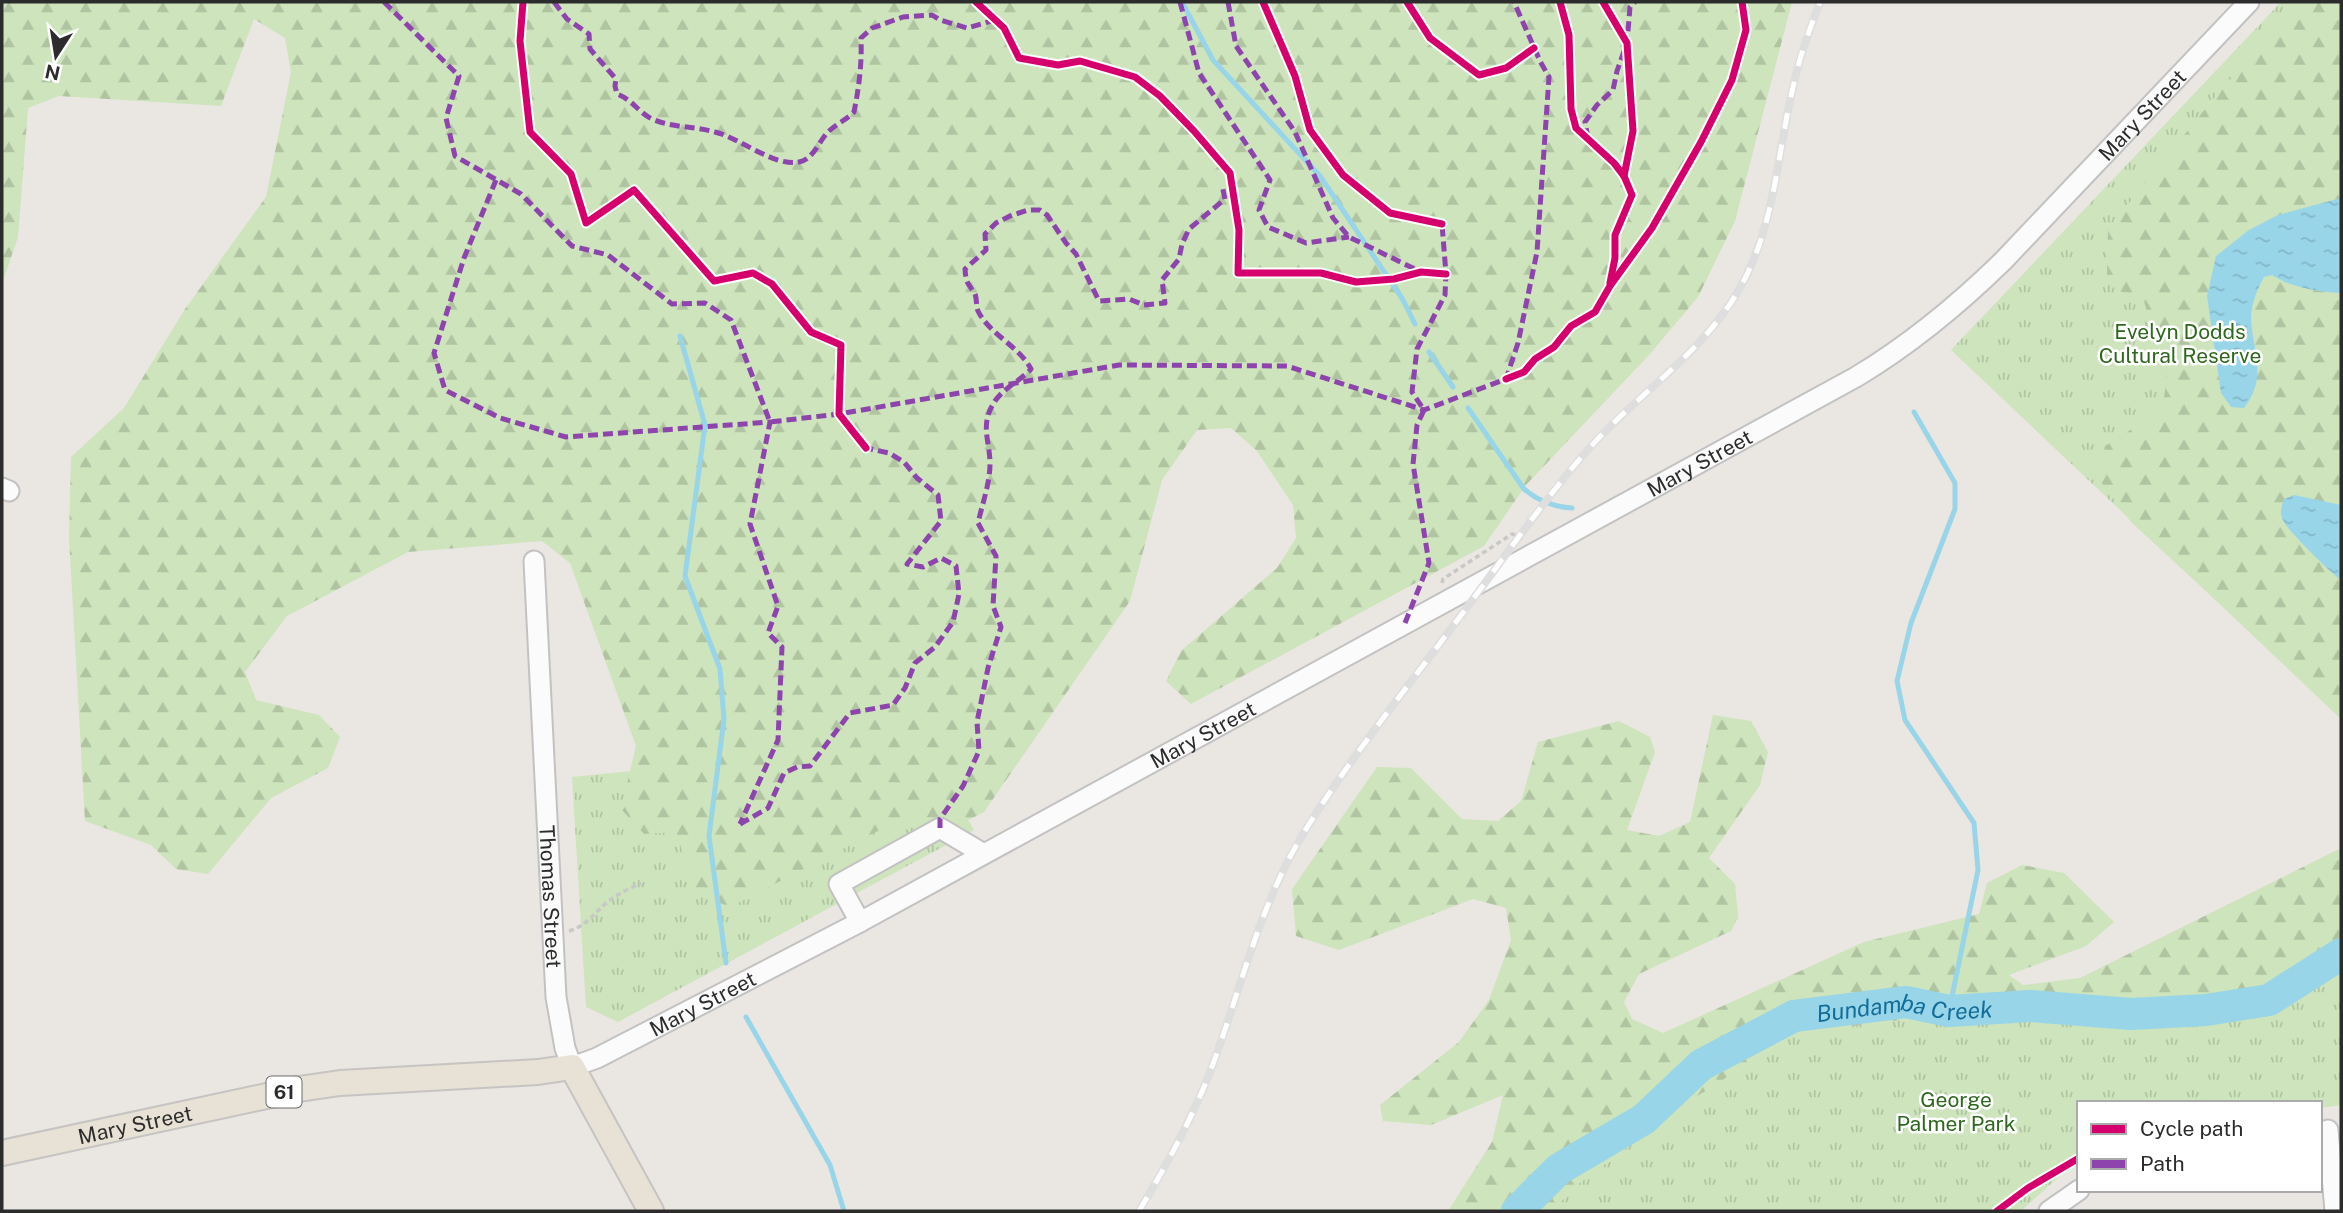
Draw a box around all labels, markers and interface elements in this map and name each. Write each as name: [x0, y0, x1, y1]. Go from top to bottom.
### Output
north arrow: [21, 21, 91, 91]
text: N: [43, 60, 62, 85]
street label: Mary Street: [2093, 64, 2191, 166]
park label: Evelyn Dodds Cultural Reserve: [2099, 319, 2261, 368]
street label: Mary Street: [1642, 424, 1756, 502]
street label: Mary Street: [1146, 696, 1260, 773]
street label: Thomas Street: [535, 824, 567, 969]
street label: Mary Street: [645, 966, 760, 1041]
water label: Bundamba Creek: [1815, 988, 1994, 1027]
road number: 61: [266, 1076, 302, 1108]
park label: George Palmer Park: [1896, 1087, 2016, 1136]
street label: Mary Street: [75, 1100, 194, 1149]
legend: [2077, 1101, 2322, 1192]
text: Cycle path: [2140, 1116, 2243, 1141]
text: Path: [2140, 1151, 2185, 1176]

